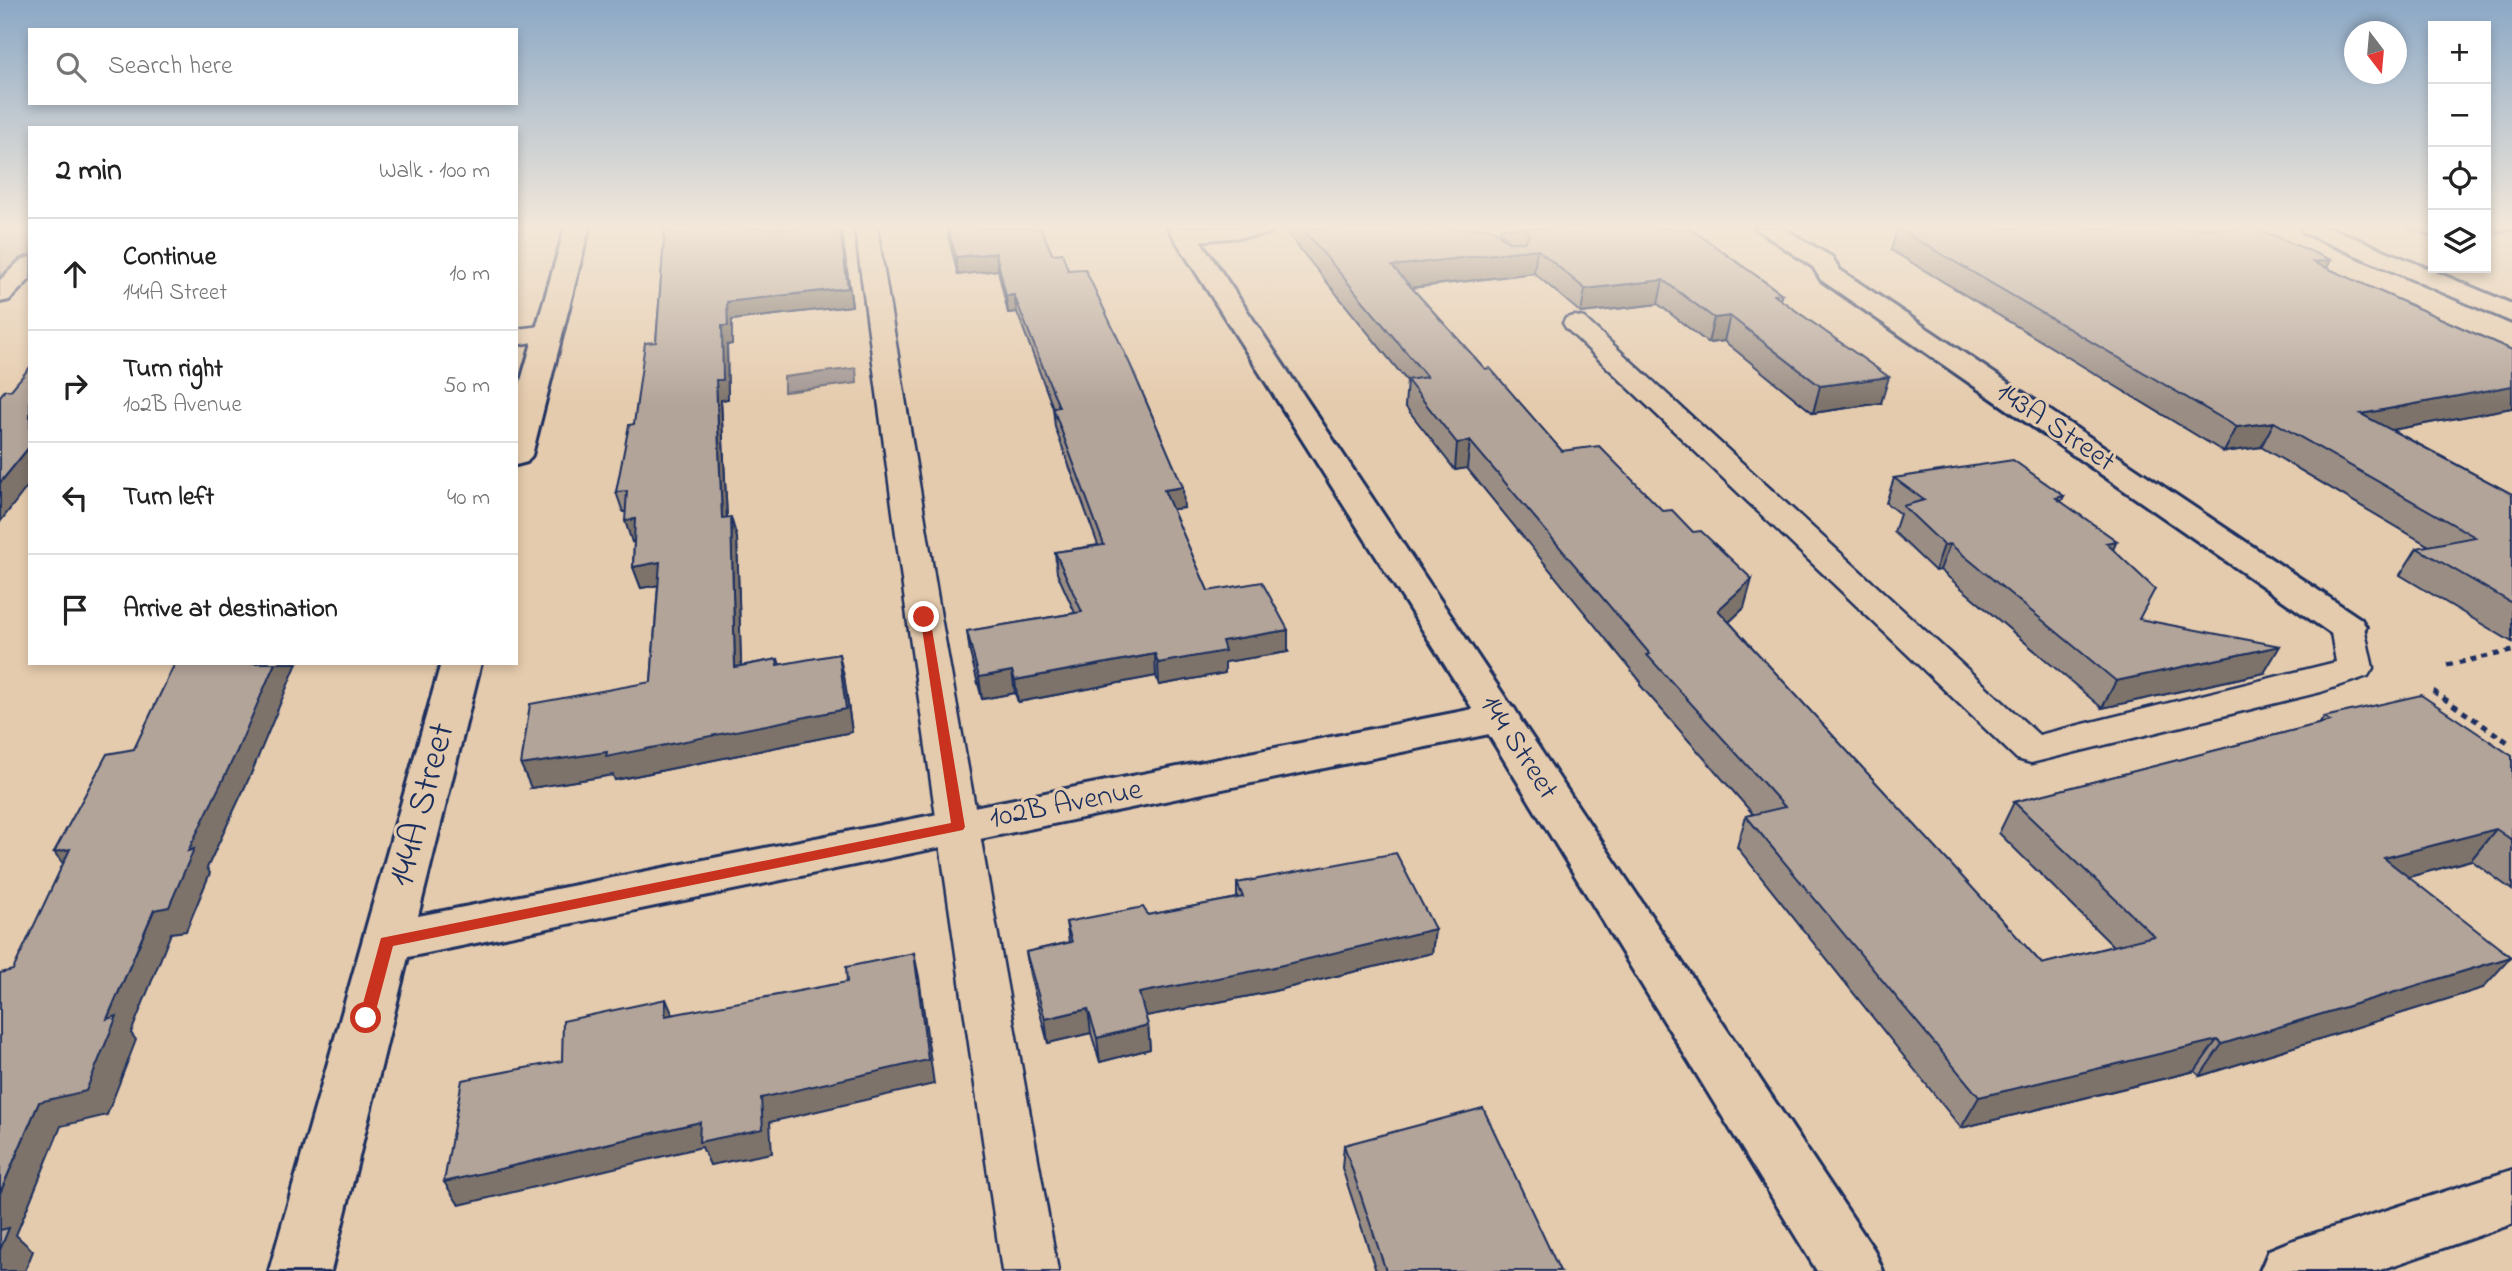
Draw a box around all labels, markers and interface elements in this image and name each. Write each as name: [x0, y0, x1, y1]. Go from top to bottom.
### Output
north arrow: [2344, 21, 2407, 84]
map controls: [2428, 21, 2491, 273]
button: +: [2428, 21, 2491, 84]
search box: [28, 28, 518, 105]
icon: search: [52, 48, 90, 86]
text: Search here: [108, 48, 233, 86]
button: −: [2428, 84, 2491, 147]
button: locate: [2428, 147, 2491, 210]
text: 2 min: [56, 150, 122, 194]
text: Walk · 100 m: [379, 155, 490, 188]
button: layers: [2428, 210, 2491, 273]
text: Continue: [123, 239, 216, 277]
icon: ahead: [56, 255, 94, 293]
text: 10 m: [449, 258, 490, 291]
text: 144A Street: [123, 277, 227, 310]
text: Turn right: [123, 351, 223, 389]
icon: right: [56, 367, 94, 405]
text: 50 m: [443, 370, 490, 403]
street label: 143A Street: [1986, 372, 2124, 484]
text: 102B Avenue: [123, 389, 242, 422]
icon: left: [56, 479, 94, 517]
text: Turn left: [123, 479, 214, 517]
text: 40 m: [447, 482, 490, 515]
icon: arrive: [56, 591, 94, 629]
text: Arrive at destination: [123, 591, 338, 629]
route end: [908, 601, 939, 632]
street label: 144 Street: [1468, 687, 1568, 809]
street label: 144A Street: [375, 717, 471, 893]
street label: 102B Avenue: [986, 769, 1147, 841]
route start: [350, 1002, 381, 1033]

